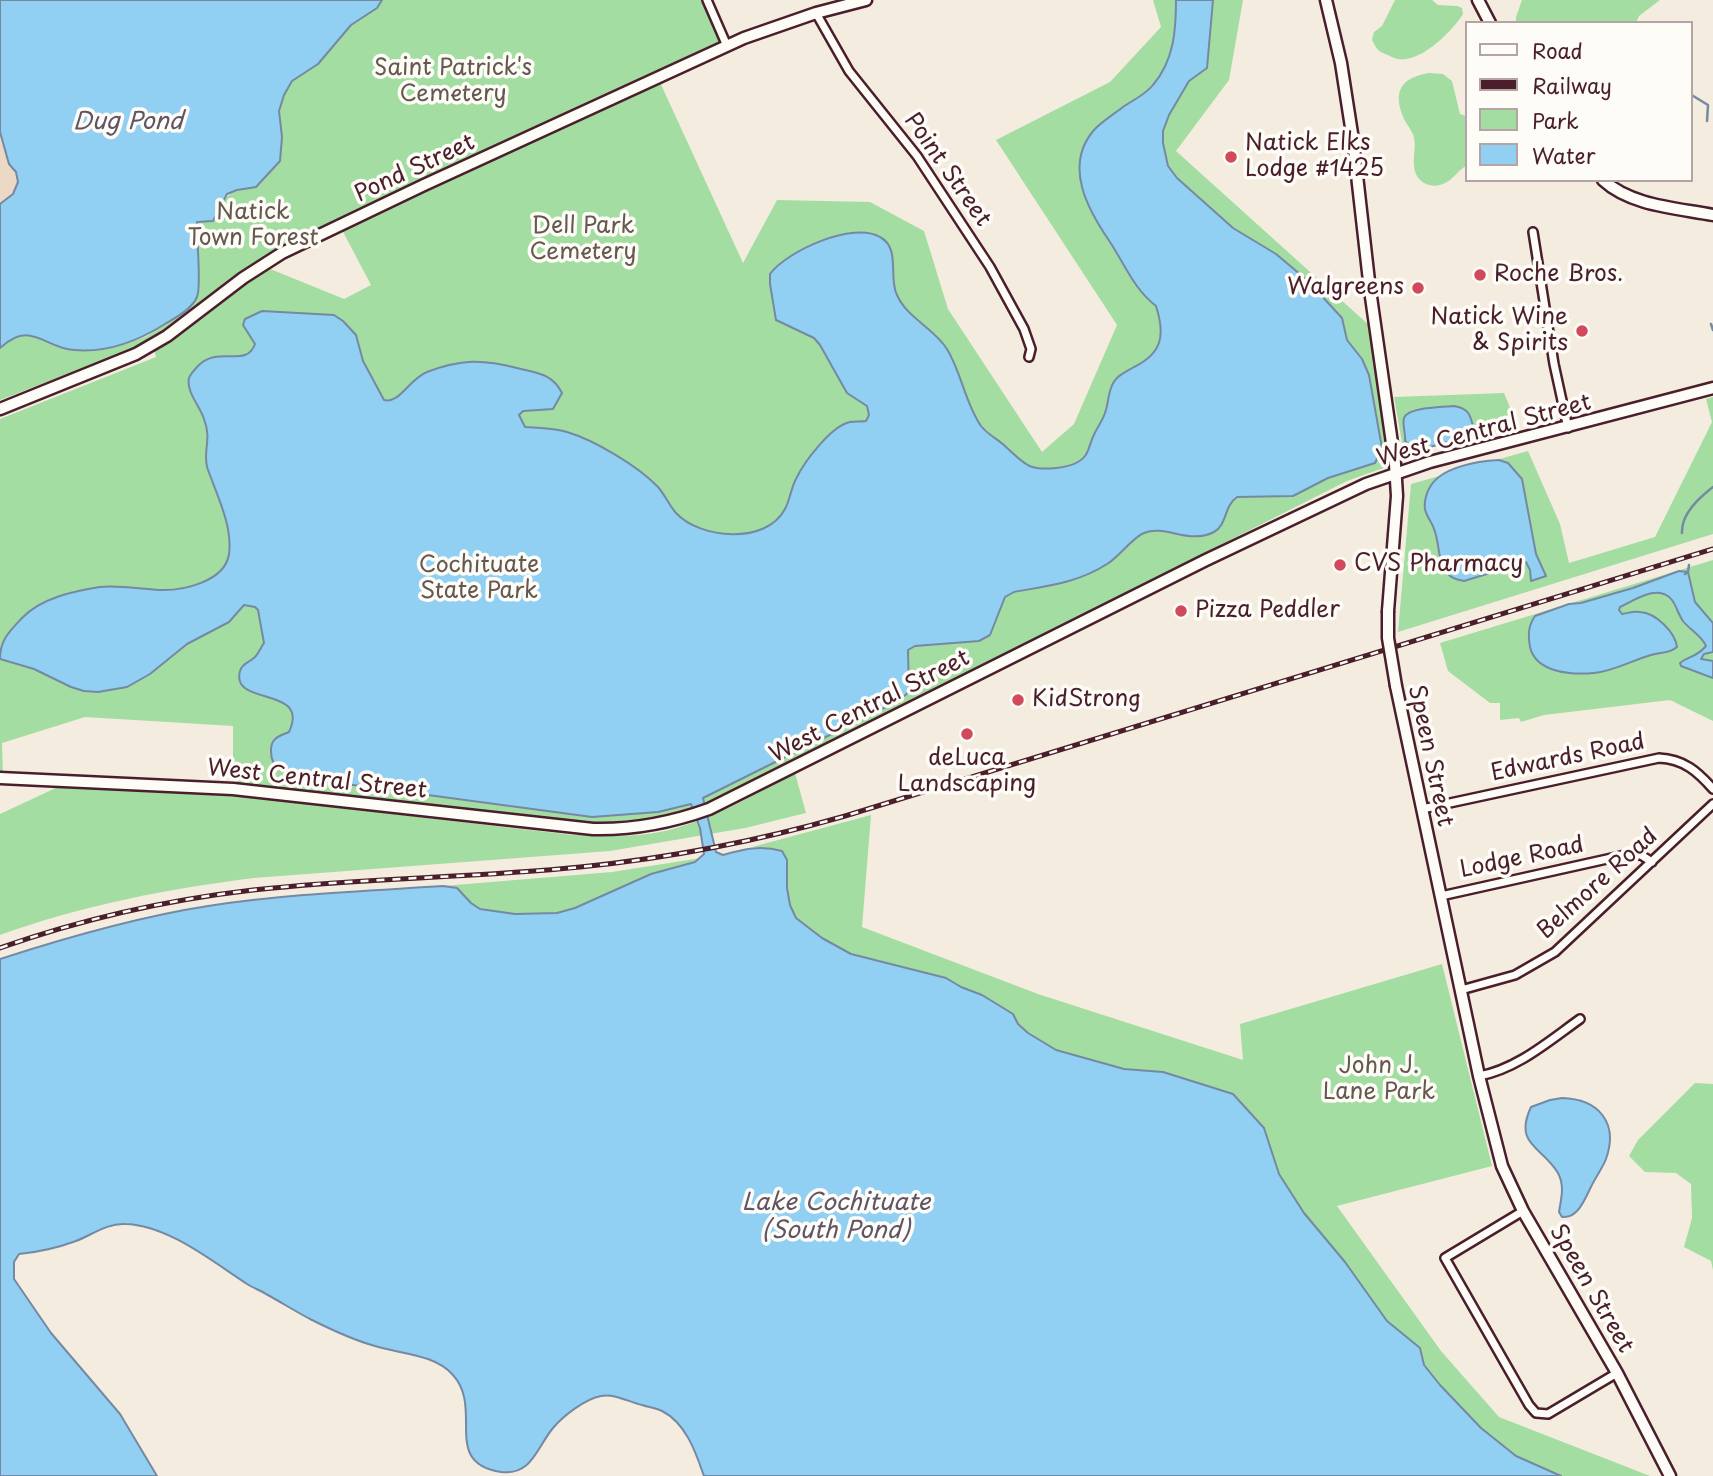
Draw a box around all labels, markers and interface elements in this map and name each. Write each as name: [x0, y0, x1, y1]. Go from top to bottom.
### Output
legend: [1464, 21, 1692, 182]
text: Road: [1532, 34, 1583, 66]
park label: Saint Patrick's Cemetery: [374, 55, 532, 109]
text: Railway: [1532, 69, 1612, 101]
text: Park: [1532, 104, 1579, 136]
water label: Dug Pond: [73, 108, 183, 136]
street label: Point Street: [898, 108, 996, 232]
street label: Pond Street: [351, 129, 479, 209]
place label: Natick Elks Lodge #1425: [1245, 130, 1384, 184]
text: Water: [1532, 139, 1595, 171]
marker: Natick Elks Lodge #1425: [1223, 149, 1239, 165]
park label: Natick Town Forest: [187, 199, 319, 253]
park label: Dell Park Cemetery: [529, 213, 637, 267]
place label: Roche Bros.: [1494, 261, 1623, 289]
marker: Roche Bros.: [1472, 267, 1488, 283]
place label: Walgreens: [1287, 274, 1404, 302]
marker: Walgreens: [1410, 280, 1426, 296]
place label: Natick Wine & Spirits: [1430, 304, 1568, 358]
marker: Natick Wine & Spirits: [1574, 323, 1590, 339]
street label: West Central Street: [1374, 389, 1594, 473]
place label: CVS Pharmacy: [1354, 551, 1523, 579]
park label: Cochituate State Park: [419, 552, 539, 606]
marker: CVS Pharmacy: [1332, 557, 1348, 573]
place label: Pizza Peddler: [1195, 597, 1340, 625]
marker: Pizza Peddler: [1173, 603, 1189, 619]
street label: West Central Street: [765, 645, 975, 769]
street label: Speen Street: [1402, 683, 1458, 829]
place label: KidStrong: [1032, 686, 1141, 714]
marker: KidStrong: [1010, 692, 1026, 708]
marker: deLuca Landscaping: [959, 726, 975, 742]
street label: Edwards Road: [1489, 728, 1647, 788]
place label: deLuca Landscaping: [898, 745, 1036, 799]
street label: West Central Street: [206, 755, 428, 805]
street label: Belmore Road: [1532, 823, 1664, 945]
street label: Lodge Road: [1457, 831, 1587, 885]
park label: John J. Lane Park: [1323, 1053, 1435, 1107]
water label: Lake Cochituate (South Pond): [742, 1189, 930, 1245]
street label: Speen Street: [1543, 1220, 1639, 1358]

